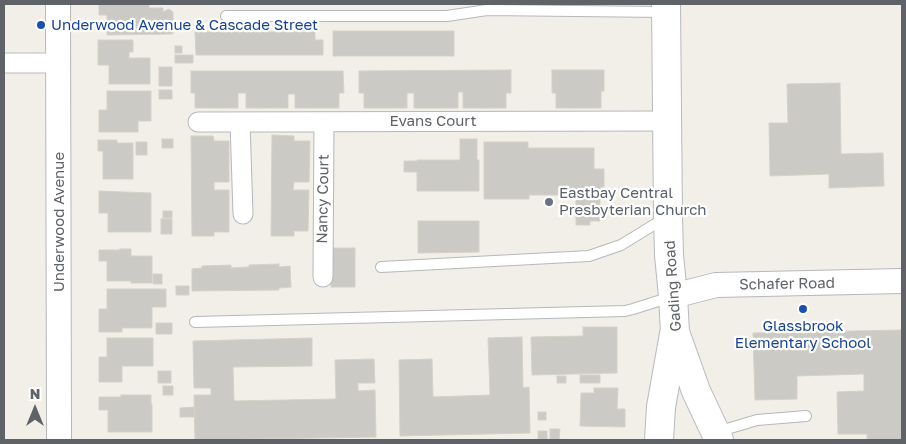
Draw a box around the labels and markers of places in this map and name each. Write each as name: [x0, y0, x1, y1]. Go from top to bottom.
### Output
place label: Underwood Avenue & Cascade Street: [51, 16, 318, 34]
marker: Underwood Avenue & Cascade Street: [35, 19, 47, 31]
place label: Eastbay Central Presbyterian Church: [559, 184, 707, 219]
marker: Eastbay Central Presbyterian Church: [543, 196, 555, 208]
marker: Glassbrook Elementary School: [797, 303, 809, 315]
place label: Glassbrook Elementary School: [735, 317, 871, 352]

